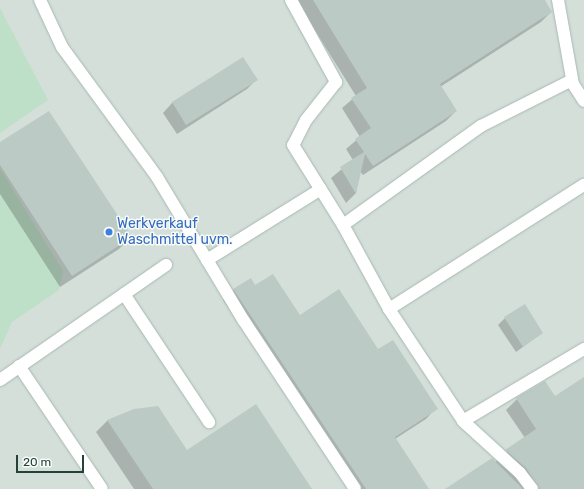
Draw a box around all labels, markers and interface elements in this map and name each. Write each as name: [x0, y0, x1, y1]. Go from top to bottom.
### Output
place label: Werkverkauf Waschmittel uvm.: [117, 216, 233, 248]
marker: Werkverkauf Waschmittel uvm.: [104, 227, 114, 237]
scale bar: [18, 447, 86, 473]
text: 20 m: [23, 455, 51, 469]

